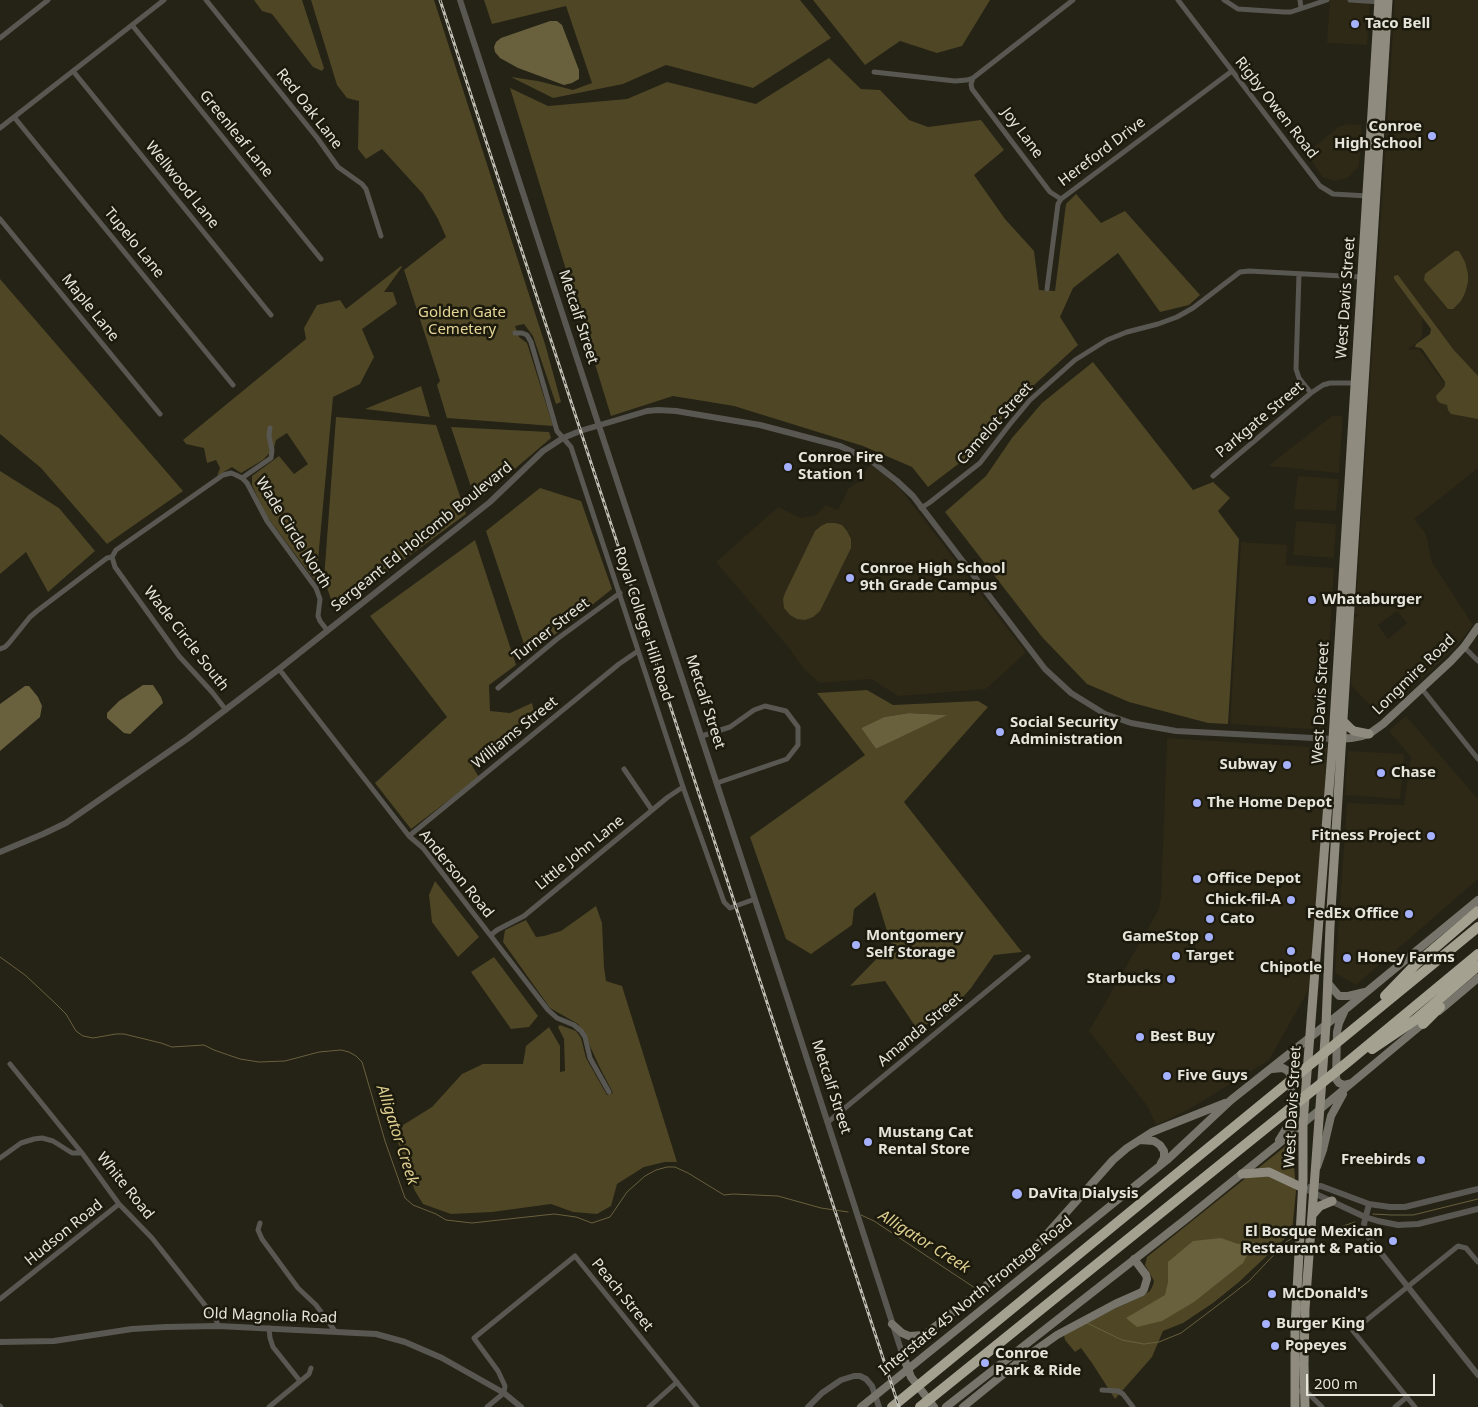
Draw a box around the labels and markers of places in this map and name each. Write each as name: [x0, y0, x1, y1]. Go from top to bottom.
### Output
place label: Taco Bell: [1365, 15, 1430, 33]
marker: Taco Bell: [1349, 18, 1361, 30]
place label: Conroe High School: [1334, 118, 1422, 153]
marker: Conroe High School: [1426, 130, 1438, 142]
place label: Conroe Fire Station 1: [798, 449, 883, 484]
marker: Conroe Fire Station 1: [782, 461, 794, 473]
place label: Conroe High School 9th Grade Campus: [860, 560, 1005, 595]
marker: Conroe High School 9th Grade Campus: [844, 572, 856, 584]
place label: Whataburger: [1322, 591, 1422, 609]
marker: Whataburger: [1306, 594, 1318, 606]
place label: Social Security Administration: [1010, 714, 1123, 749]
marker: Social Security Administration: [994, 726, 1006, 738]
place label: Subway: [1219, 756, 1277, 774]
marker: Subway: [1281, 759, 1293, 771]
place label: Chase: [1391, 764, 1436, 782]
marker: Chase: [1375, 767, 1387, 779]
place label: The Home Depot: [1207, 794, 1332, 812]
marker: The Home Depot: [1191, 797, 1203, 809]
place label: Fitness Project: [1311, 827, 1421, 845]
marker: Fitness Project: [1425, 830, 1437, 842]
place label: Office Depot: [1207, 870, 1301, 888]
marker: Office Depot: [1191, 873, 1203, 885]
place label: Chick-fil-A: [1205, 891, 1281, 909]
marker: Chick-fil-A: [1285, 894, 1297, 906]
place label: FedEx Office: [1307, 905, 1399, 923]
marker: FedEx Office: [1403, 908, 1415, 920]
place label: Cato: [1220, 910, 1254, 928]
marker: Cato: [1204, 913, 1216, 925]
place label: Montgomery Self Storage: [866, 927, 963, 962]
place label: GameStop: [1122, 928, 1199, 946]
marker: GameStop: [1203, 931, 1215, 943]
marker: Montgomery Self Storage: [850, 939, 862, 951]
marker: Chipotle: [1285, 945, 1297, 957]
place label: Target: [1186, 947, 1234, 965]
place label: Honey Farms: [1357, 949, 1455, 967]
marker: Target: [1170, 950, 1182, 962]
marker: Honey Farms: [1341, 952, 1353, 964]
place label: Chipotle: [1260, 959, 1322, 977]
place label: Starbucks: [1087, 970, 1161, 988]
marker: Starbucks: [1165, 973, 1177, 985]
place label: Best Buy: [1150, 1028, 1215, 1046]
marker: Best Buy: [1134, 1031, 1146, 1043]
place label: Five Guys: [1177, 1067, 1248, 1085]
marker: Five Guys: [1161, 1070, 1173, 1082]
place label: Mustang Cat Rental Store: [878, 1124, 973, 1159]
marker: Mustang Cat Rental Store: [862, 1136, 874, 1148]
place label: Freebirds: [1341, 1151, 1411, 1169]
marker: Freebirds: [1415, 1154, 1427, 1166]
place label: DaVita Dialysis: [1028, 1185, 1139, 1203]
marker: DaVita Dialysis: [1010, 1187, 1024, 1201]
place label: El Bosque Mexican Restaurant & Patio: [1242, 1223, 1383, 1258]
marker: El Bosque Mexican Restaurant & Patio: [1387, 1235, 1399, 1247]
place label: McDonald's: [1282, 1285, 1368, 1303]
marker: McDonald's: [1266, 1288, 1278, 1300]
place label: Burger King: [1276, 1315, 1365, 1333]
marker: Burger King: [1260, 1318, 1272, 1330]
place label: Popeyes: [1285, 1337, 1347, 1355]
marker: Popeyes: [1269, 1340, 1281, 1352]
place label: Conroe Park & Ride: [995, 1345, 1081, 1380]
marker: Conroe Park & Ride: [979, 1357, 991, 1369]

